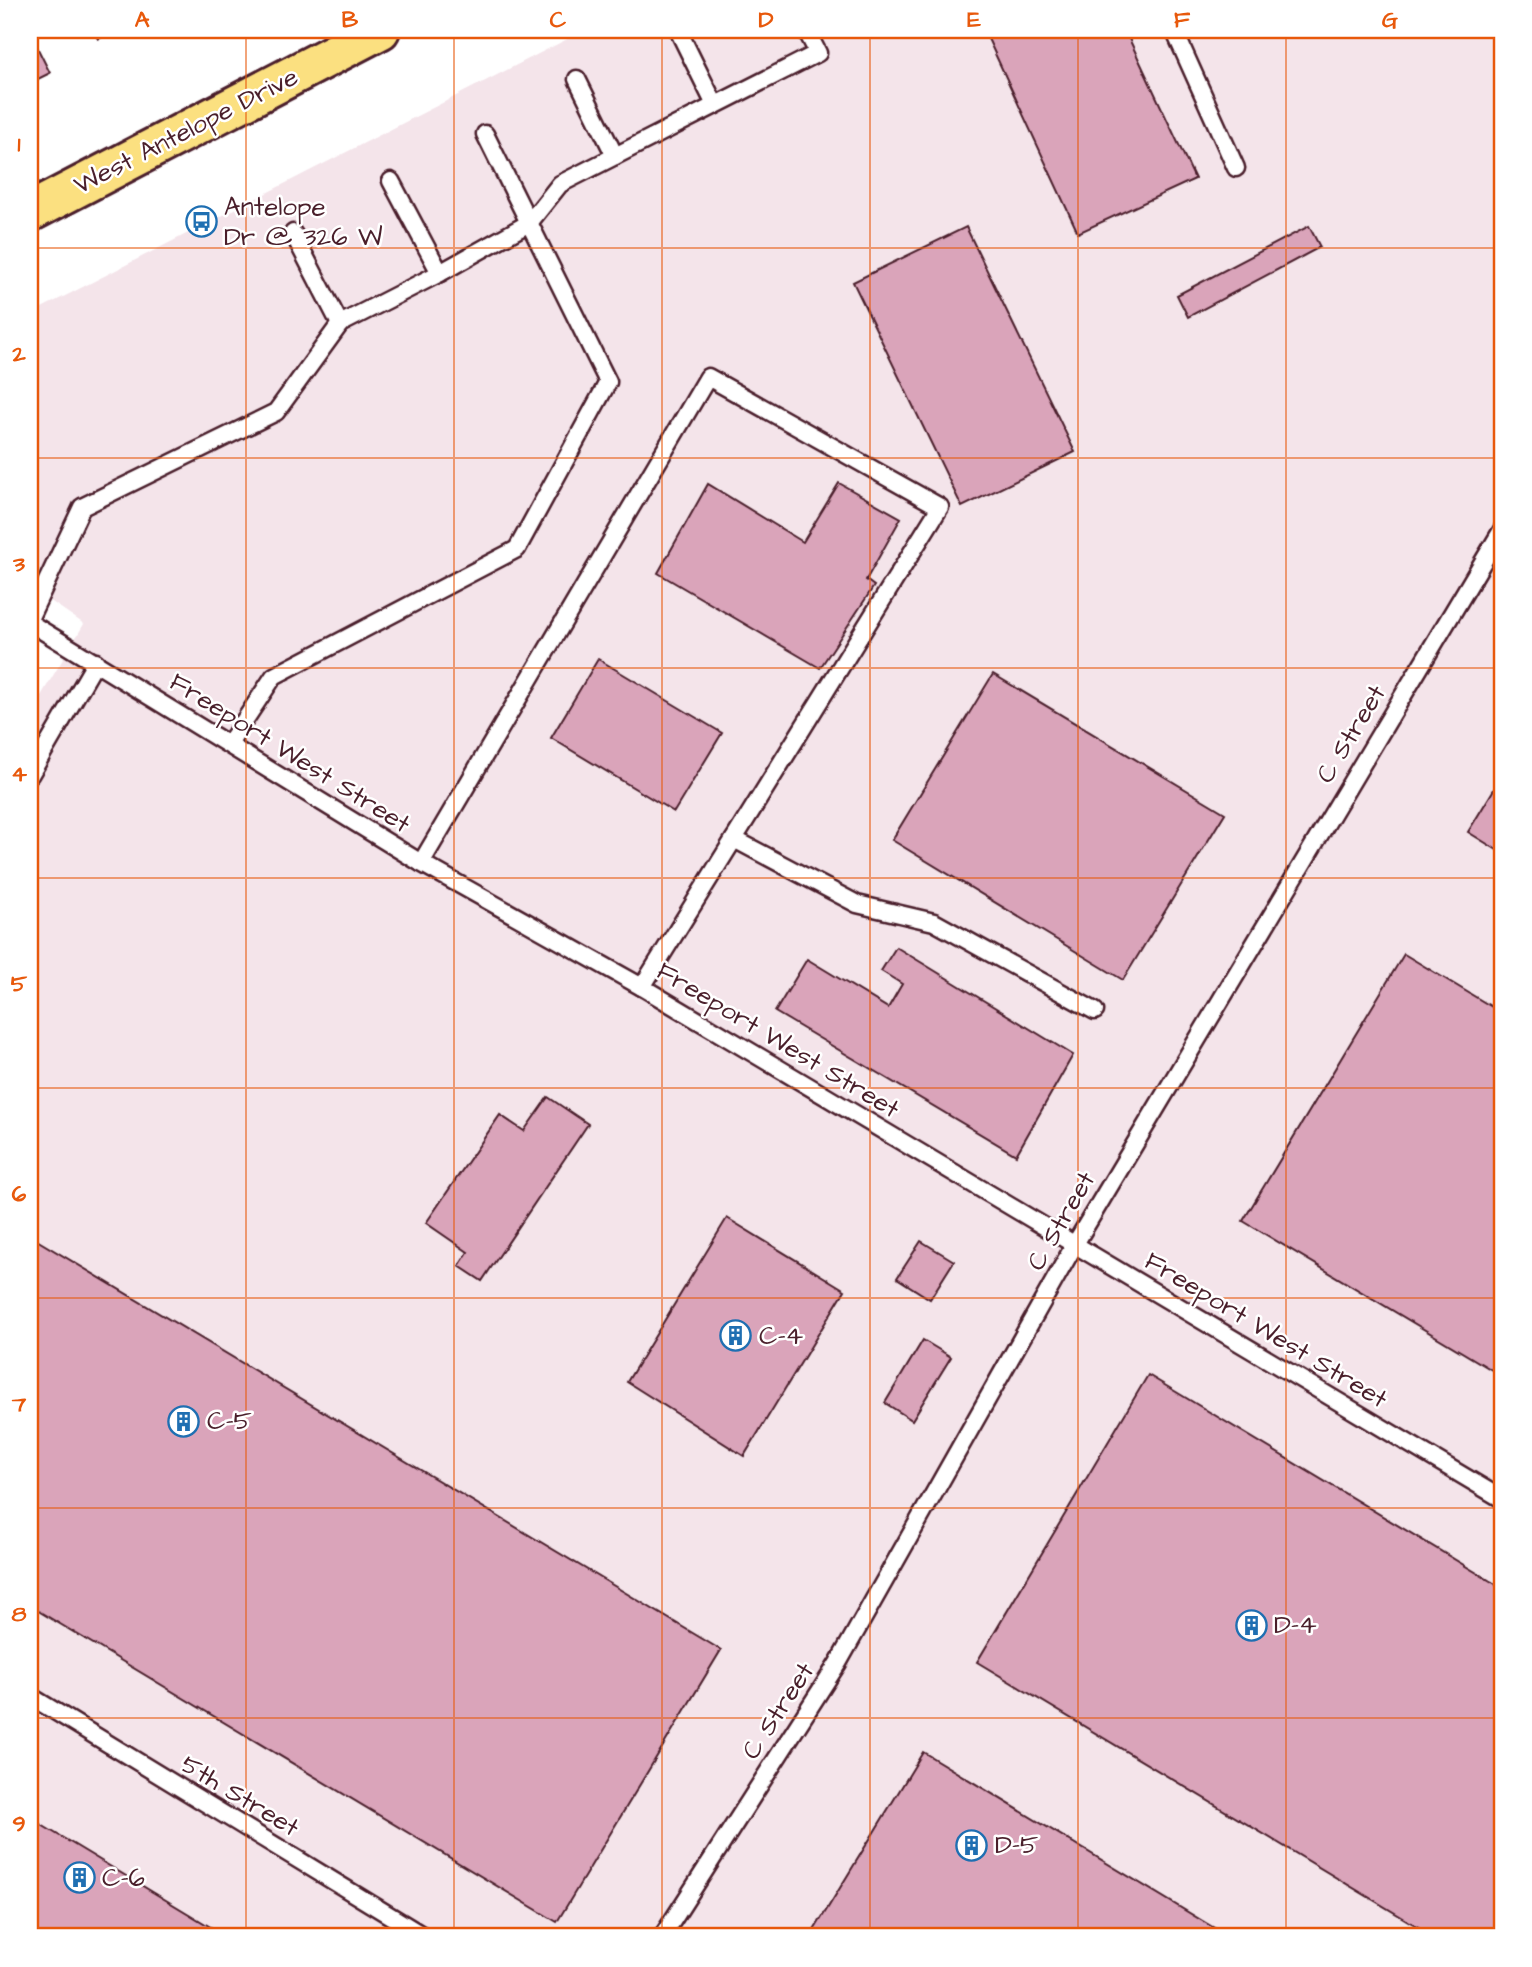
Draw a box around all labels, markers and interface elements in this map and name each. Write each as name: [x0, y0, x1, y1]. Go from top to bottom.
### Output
text: A: [135, 4, 150, 36]
text: B: [342, 4, 359, 36]
text: C: [550, 4, 567, 36]
text: D: [759, 4, 774, 36]
text: E: [967, 4, 981, 36]
text: F: [1174, 4, 1191, 36]
text: G: [1382, 4, 1398, 36]
street label: West Antelope Drive: [68, 59, 304, 203]
text: 1: [18, 128, 21, 160]
place label: Antelope Dr @ 326 W: [224, 189, 383, 255]
bus stop icon: Antelope Dr @ 326 W: [184, 205, 218, 239]
text: 2: [11, 338, 26, 370]
text: 3: [12, 548, 25, 580]
street label: Freeport West Street: [163, 664, 418, 842]
street label: C Street: [1307, 678, 1395, 790]
text: 4: [11, 758, 27, 790]
street label: Freeport West Street: [650, 953, 907, 1127]
text: 5: [11, 968, 28, 1000]
street label: C Street: [1018, 1164, 1104, 1277]
text: 6: [12, 1178, 27, 1210]
street label: Freeport West Street: [1138, 1243, 1395, 1417]
place label: C-4: [759, 1318, 803, 1354]
building icon: C-4: [719, 1319, 753, 1353]
text: 7: [11, 1388, 27, 1420]
place label: C-5: [207, 1403, 252, 1439]
building icon: C-5: [167, 1404, 201, 1438]
text: 8: [12, 1598, 27, 1630]
place label: D-4: [1274, 1607, 1317, 1643]
building icon: D-4: [1234, 1608, 1268, 1642]
street label: C Street: [733, 1655, 823, 1767]
street label: 5th Street: [174, 1746, 306, 1846]
text: 9: [12, 1808, 26, 1840]
place label: D-5: [995, 1827, 1038, 1863]
building icon: D-5: [955, 1828, 989, 1862]
place label: C-6: [102, 1860, 145, 1896]
building icon: C-6: [62, 1861, 96, 1895]

